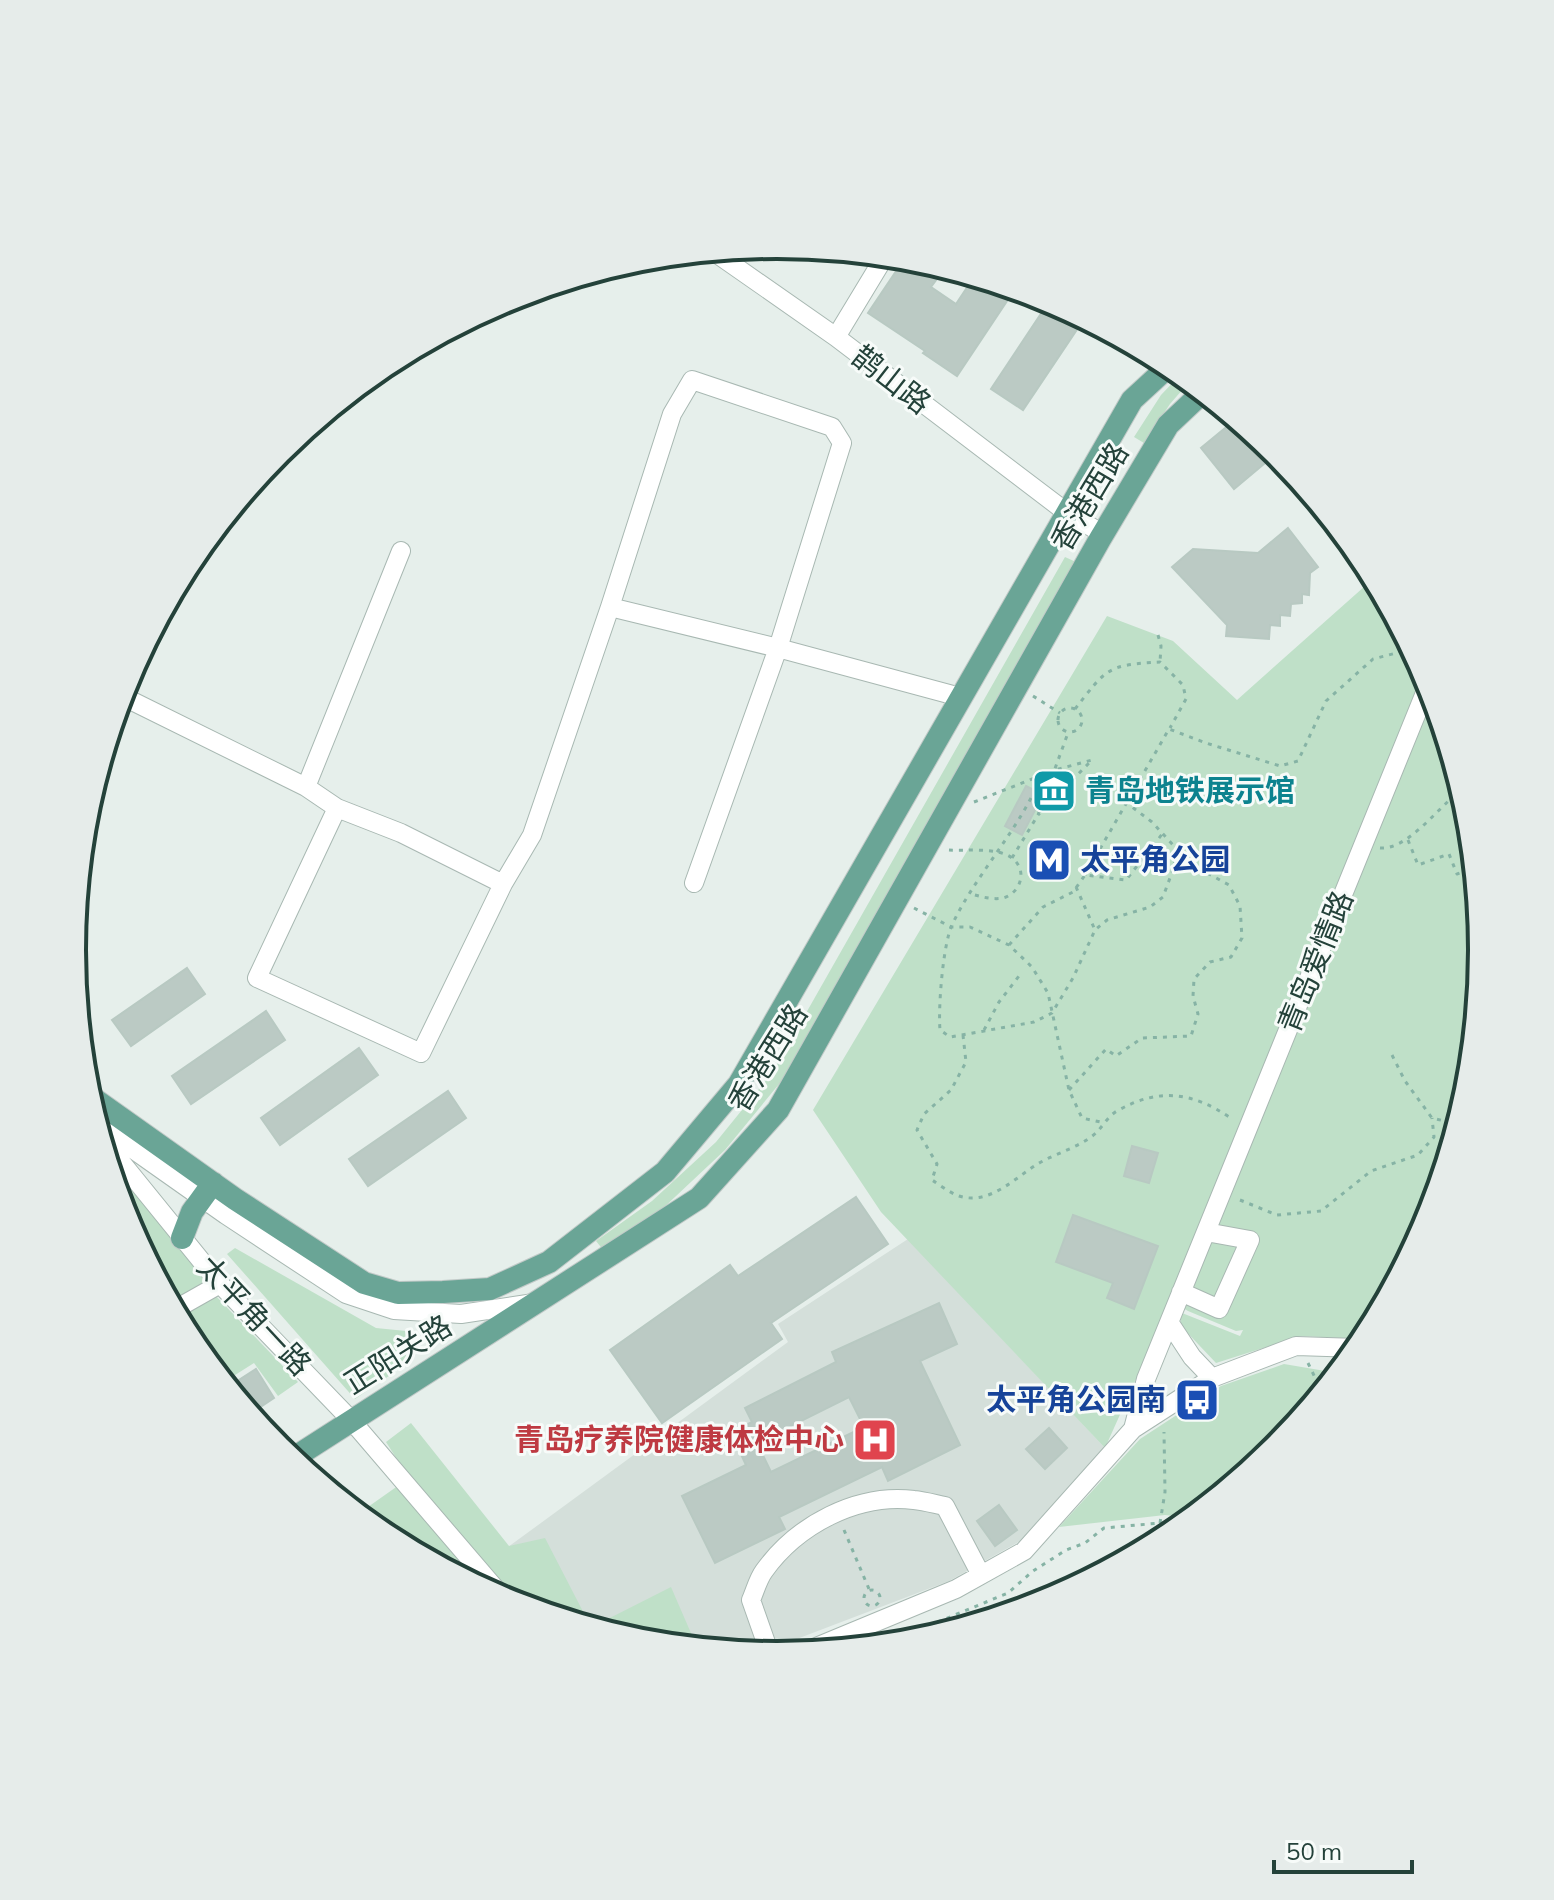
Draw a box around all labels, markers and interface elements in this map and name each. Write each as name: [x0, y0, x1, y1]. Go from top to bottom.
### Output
street label: 鹊山路: [844, 337, 939, 422]
street label: 香港西路: [1042, 435, 1136, 558]
museum icon: 青岛地铁展示馆: [1030, 767, 1078, 815]
place label: 青岛地铁展示馆: [1085, 771, 1295, 809]
metro station icon: 太平角公园: [1025, 836, 1073, 884]
place label: 太平角公园: [1080, 840, 1230, 878]
street label: 青岛爱情路: [1269, 885, 1361, 1038]
street label: 香港西路: [719, 997, 815, 1118]
street label: 太平角一路: [190, 1248, 320, 1383]
street label: 正阳关路: [337, 1306, 458, 1402]
bus stop icon: 太平角公园南: [1173, 1376, 1221, 1424]
place label: 太平角公园南: [986, 1380, 1166, 1418]
hospital icon: 青岛疗养院健康体检中心: [851, 1416, 899, 1464]
place label: 青岛疗养院健康体检中心: [514, 1420, 844, 1458]
scale bar: [1274, 1824, 1412, 1874]
text: 50 m: [1286, 1836, 1342, 1866]

